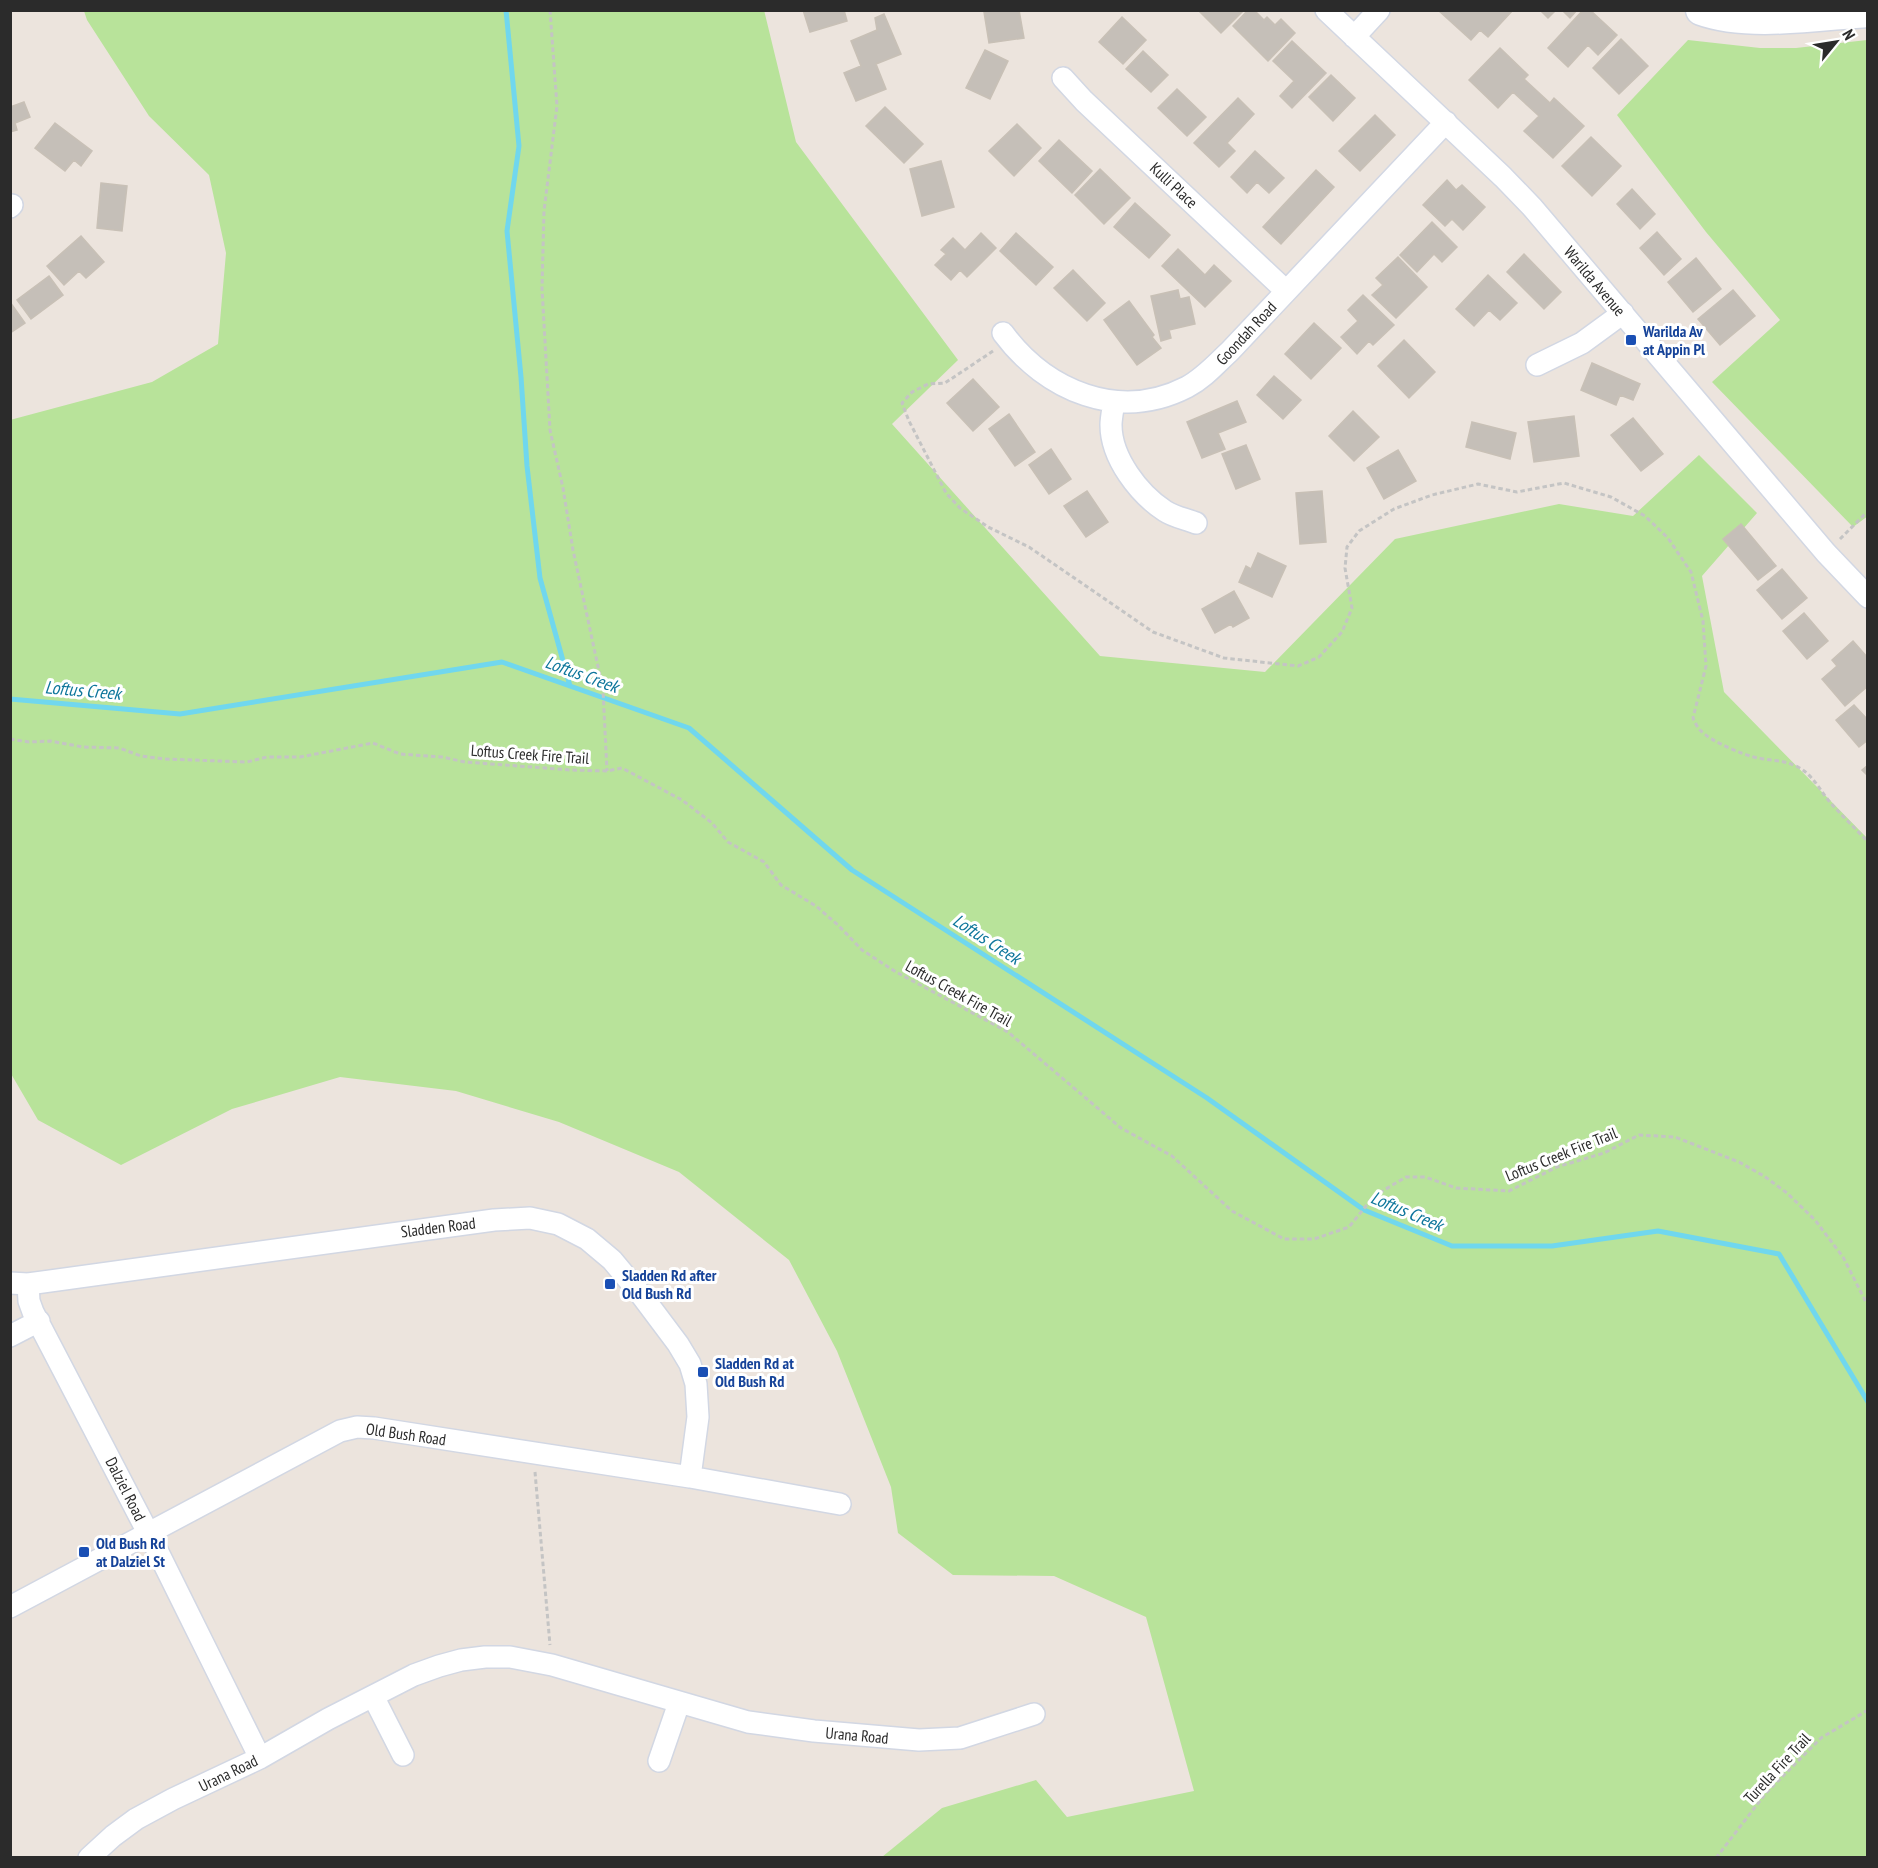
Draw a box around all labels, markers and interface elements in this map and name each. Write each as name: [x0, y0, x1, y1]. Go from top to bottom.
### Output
north arrow: [1806, 12, 1866, 72]
text: N: [1838, 26, 1860, 43]
street label: Kulli Place: [1146, 158, 1202, 212]
street label: Warilda Avenue: [1560, 242, 1630, 320]
street label: Goondah Road: [1211, 297, 1281, 369]
place label: Warilda Av at Appin Pl: [1642, 321, 1705, 359]
marker: Warilda Av at Appin Pl: [1624, 333, 1638, 347]
water label: Loftus Creek: [542, 650, 624, 698]
water label: Loftus Creek: [44, 675, 124, 705]
street label: Loftus Creek Fire Trail: [470, 740, 590, 768]
water label: Loftus Creek: [949, 909, 1027, 970]
street label: Loftus Creek Fire Trail: [902, 956, 1016, 1031]
street label: Loftus Creek Fire Trail: [1502, 1122, 1620, 1185]
water label: Loftus Creek: [1368, 1186, 1448, 1237]
street label: Sladden Road: [399, 1212, 477, 1242]
place label: Sladden Rd after Old Bush Rd: [622, 1265, 717, 1303]
marker: Sladden Rd after Old Bush Rd: [603, 1277, 617, 1291]
place label: Sladden Rd at Old Bush Rd: [715, 1353, 794, 1391]
marker: Sladden Rd at Old Bush Rd: [696, 1365, 710, 1379]
street label: Old Bush Road: [365, 1418, 447, 1450]
street label: Dalziel Road: [101, 1454, 151, 1524]
place label: Old Bush Rd at Dalziel St: [96, 1533, 165, 1571]
marker: Old Bush Rd at Dalziel St: [77, 1545, 91, 1559]
street label: Urana Road: [825, 1722, 889, 1748]
street label: Turella Fire Trail: [1739, 1729, 1815, 1807]
street label: Urana Road: [195, 1750, 261, 1796]

